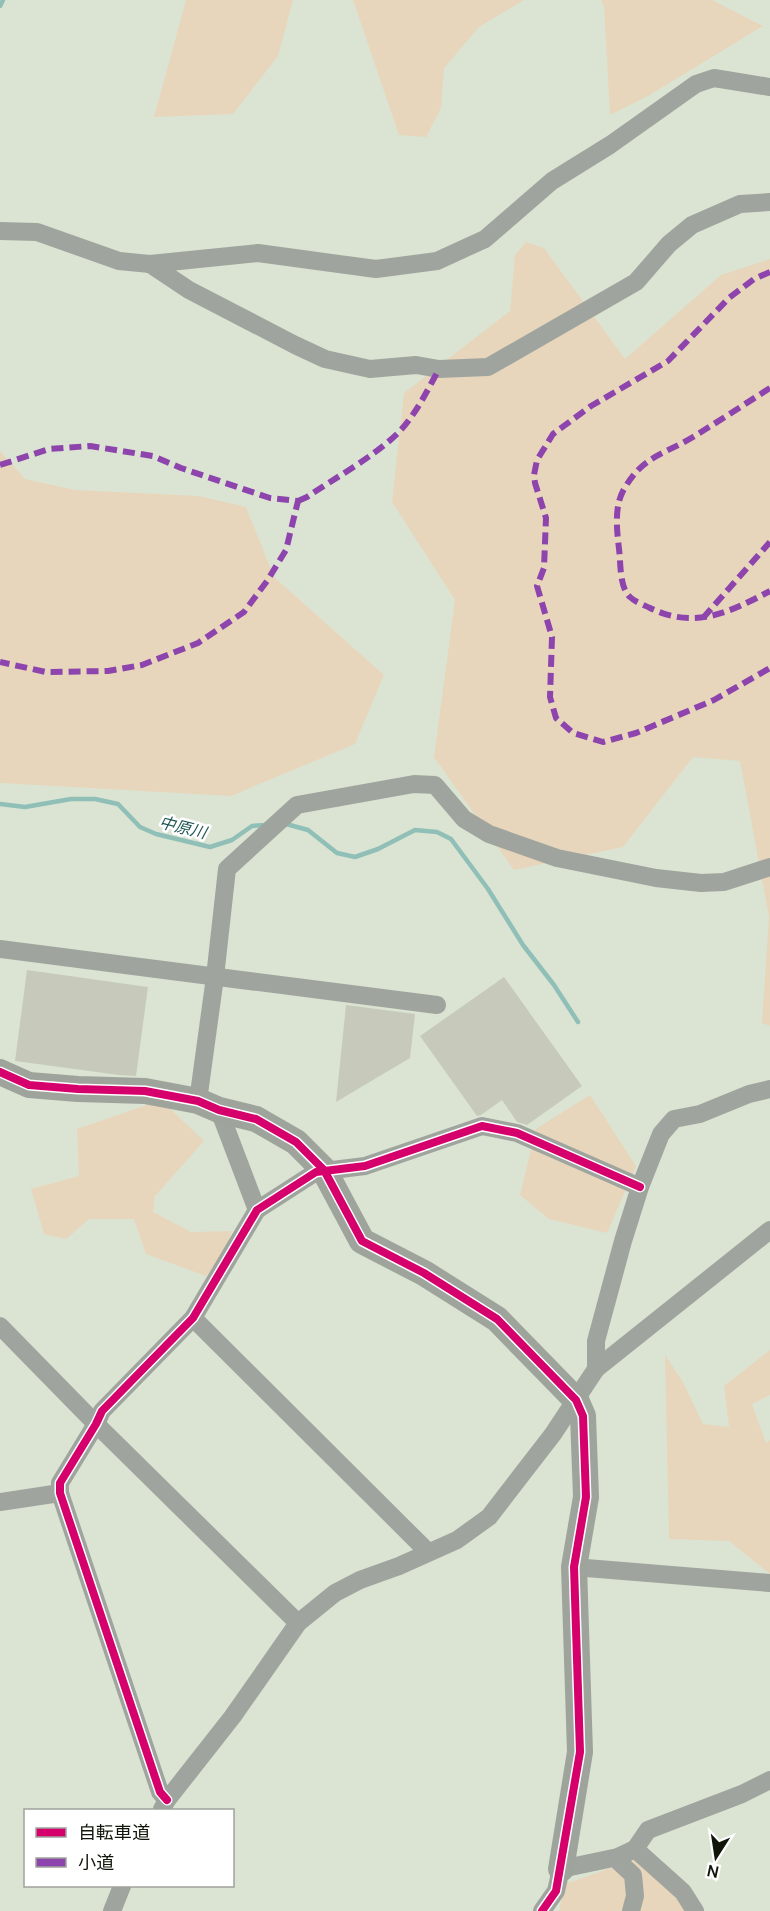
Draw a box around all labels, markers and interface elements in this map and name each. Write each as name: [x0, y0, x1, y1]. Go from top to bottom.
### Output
water label: 中原川: [157, 811, 211, 844]
legend: [24, 1809, 234, 1887]
text: 自転車道: [78, 1820, 150, 1844]
north arrow: [686, 1827, 746, 1887]
text: 小道: [78, 1850, 114, 1874]
text: N: [705, 1860, 721, 1884]

